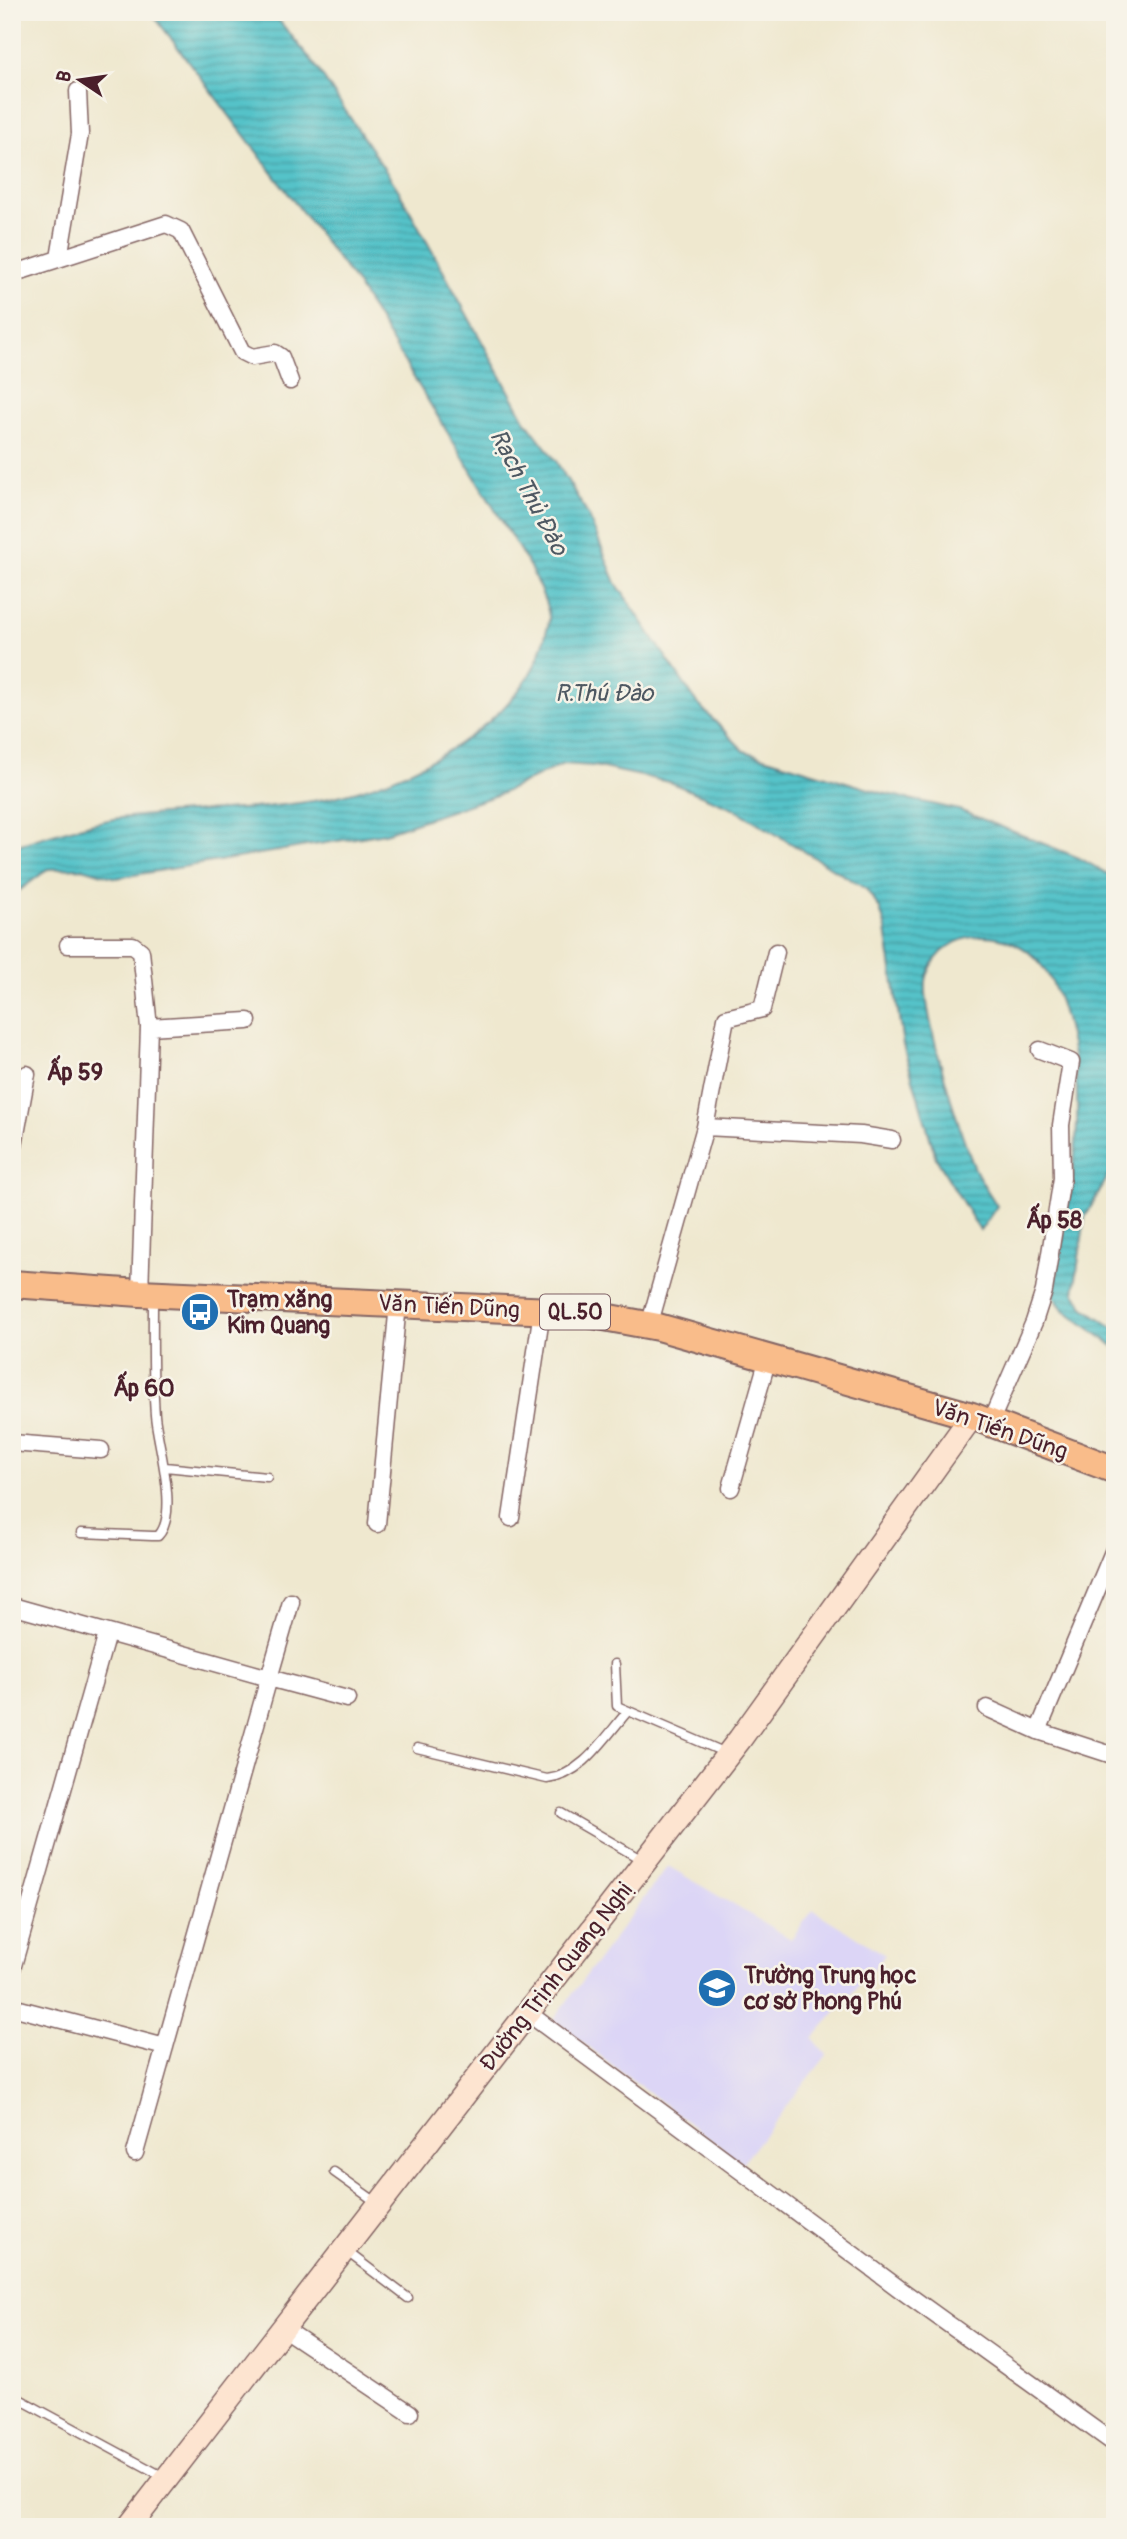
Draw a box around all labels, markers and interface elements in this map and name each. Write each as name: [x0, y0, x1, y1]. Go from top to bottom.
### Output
north arrow: [46, 46, 116, 116]
text: B: [52, 68, 77, 84]
water label: Rạch Thủ Đảo: [483, 424, 575, 562]
water label: R.Thú Đào: [555, 679, 655, 708]
district label: Ấp 59: [47, 1055, 103, 1087]
district label: Ấp 58: [1026, 1203, 1082, 1235]
place label: Trạm xăng Kim Quang: [226, 1285, 333, 1340]
street label: Văn Tiến Dũng: [377, 1288, 520, 1325]
bus stop icon: Trạm xăng Kim Quang: [179, 1291, 221, 1333]
road number: QL.50: [540, 1294, 610, 1330]
district label: Ấp 60: [113, 1371, 175, 1403]
street label: Văn Tiến Dũng: [928, 1393, 1072, 1466]
street label: Đường Trịnh Quang Nghị: [473, 1875, 640, 2077]
place label: Trường Trung học cơ sở Phong Phú: [743, 1961, 917, 2016]
school or university icon: Trường Trung học cơ sở Phong Phú: [696, 1967, 738, 2009]

